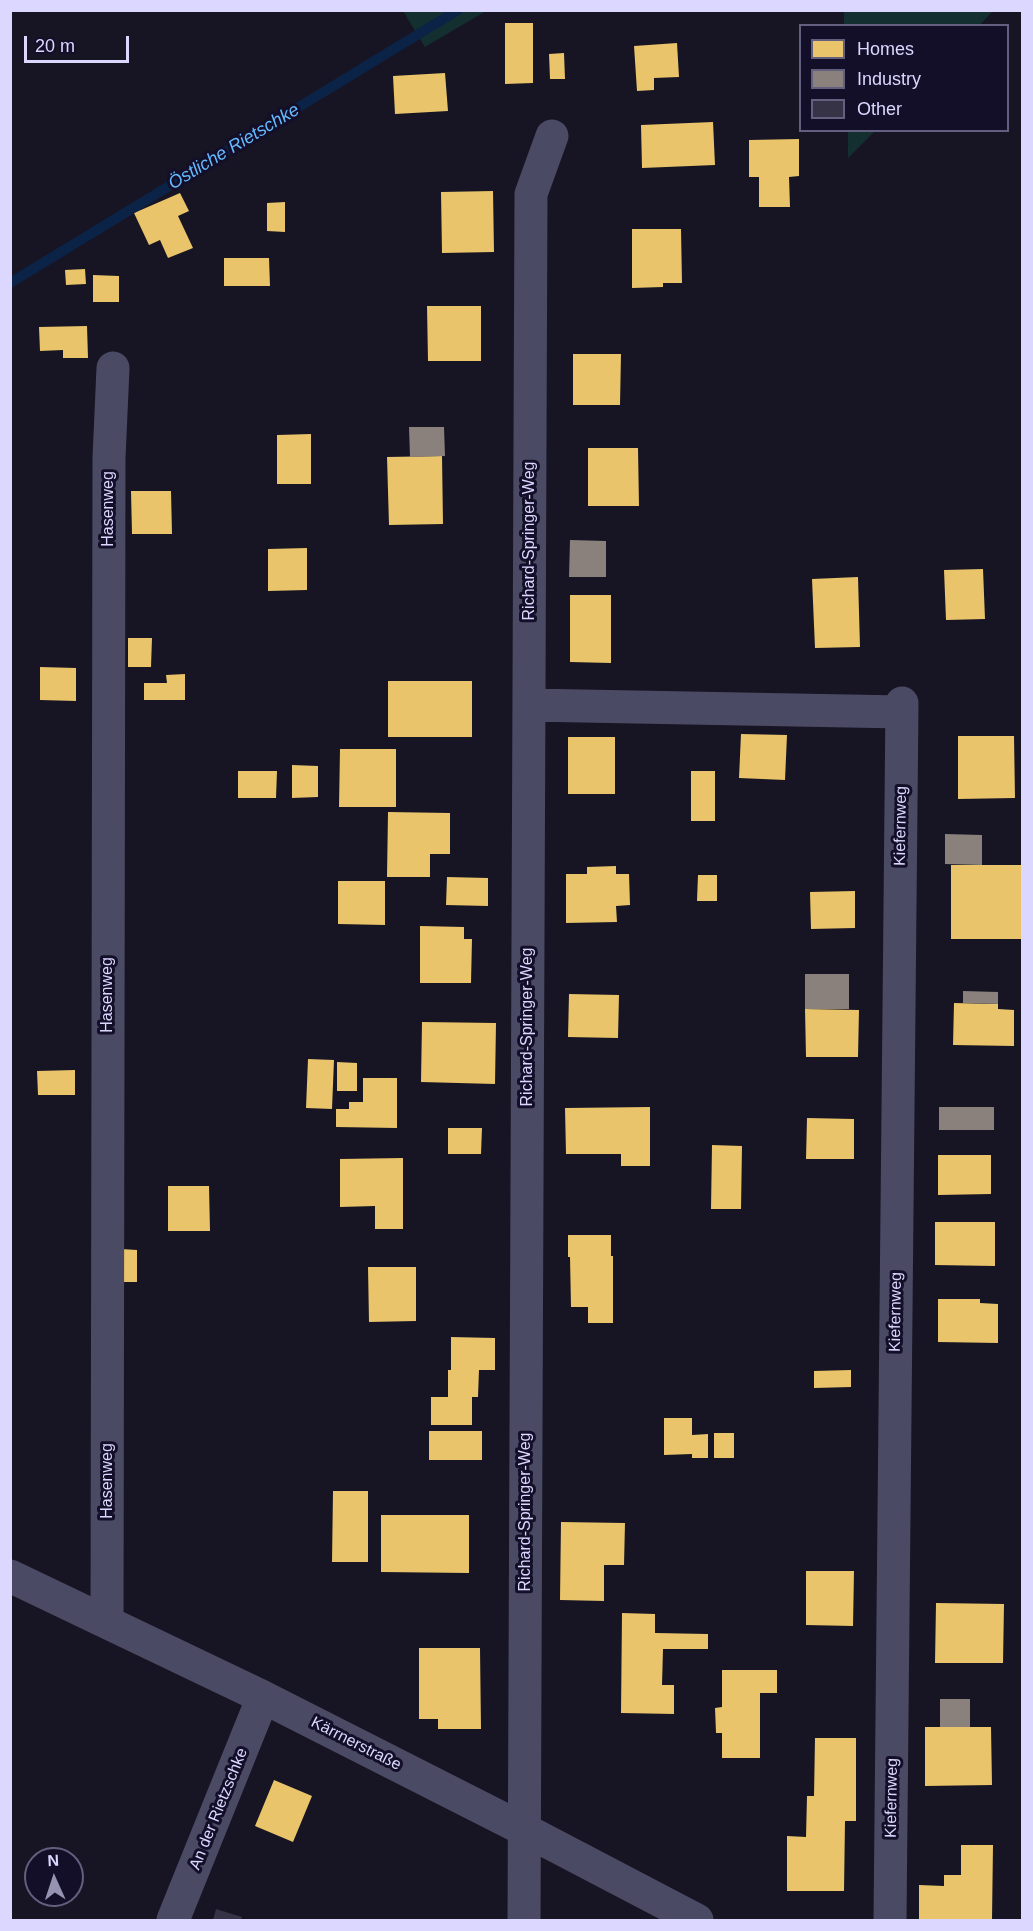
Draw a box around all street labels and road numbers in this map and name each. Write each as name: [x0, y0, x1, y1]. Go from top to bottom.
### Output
street label: Richard-Springer-Weg: [520, 462, 540, 620]
street label: Hasenweg: [99, 471, 119, 547]
street label: Kiefernweg: [891, 786, 911, 866]
street label: Richard-Springer-Weg: [518, 948, 538, 1106]
street label: Hasenweg: [98, 957, 118, 1033]
street label: Kiefernweg: [886, 1272, 906, 1352]
street label: Richard-Springer-Weg: [516, 1433, 536, 1591]
street label: Hasenweg: [98, 1443, 118, 1519]
street label: Kärrnerstraße: [308, 1713, 404, 1775]
street label: An der Rietzschke: [186, 1745, 252, 1873]
street label: Kiefernweg: [882, 1758, 902, 1838]

